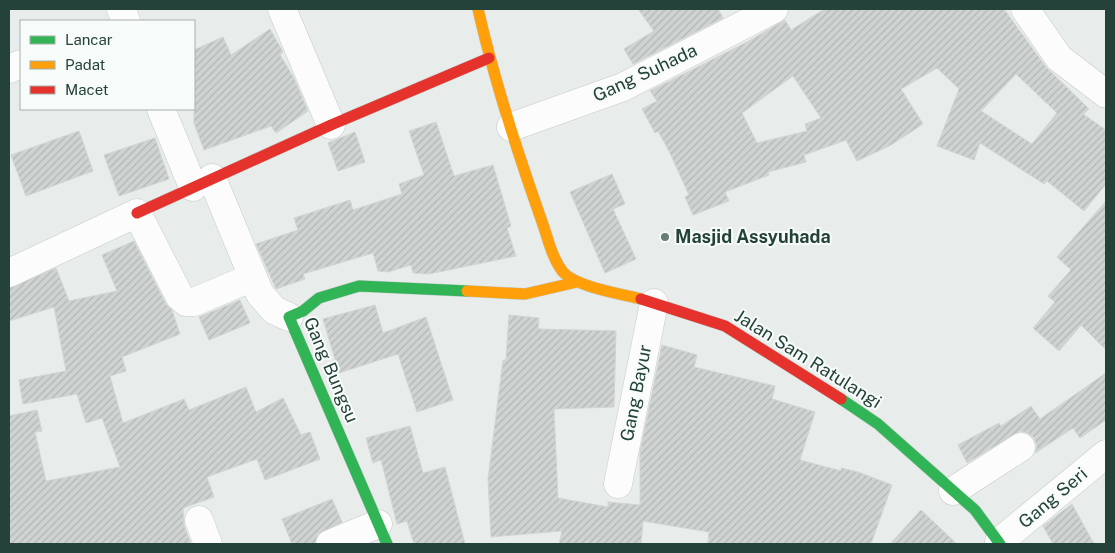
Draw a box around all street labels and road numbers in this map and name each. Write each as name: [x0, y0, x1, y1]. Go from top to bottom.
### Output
street label: Gang Suhada: [589, 39, 700, 106]
street label: Jalan Sam Ratulangi: [731, 305, 886, 412]
street label: Gang Bungsu: [300, 314, 363, 426]
street label: Gang Bayur: [616, 343, 655, 443]
street label: Gang Seri: [1014, 463, 1091, 532]

